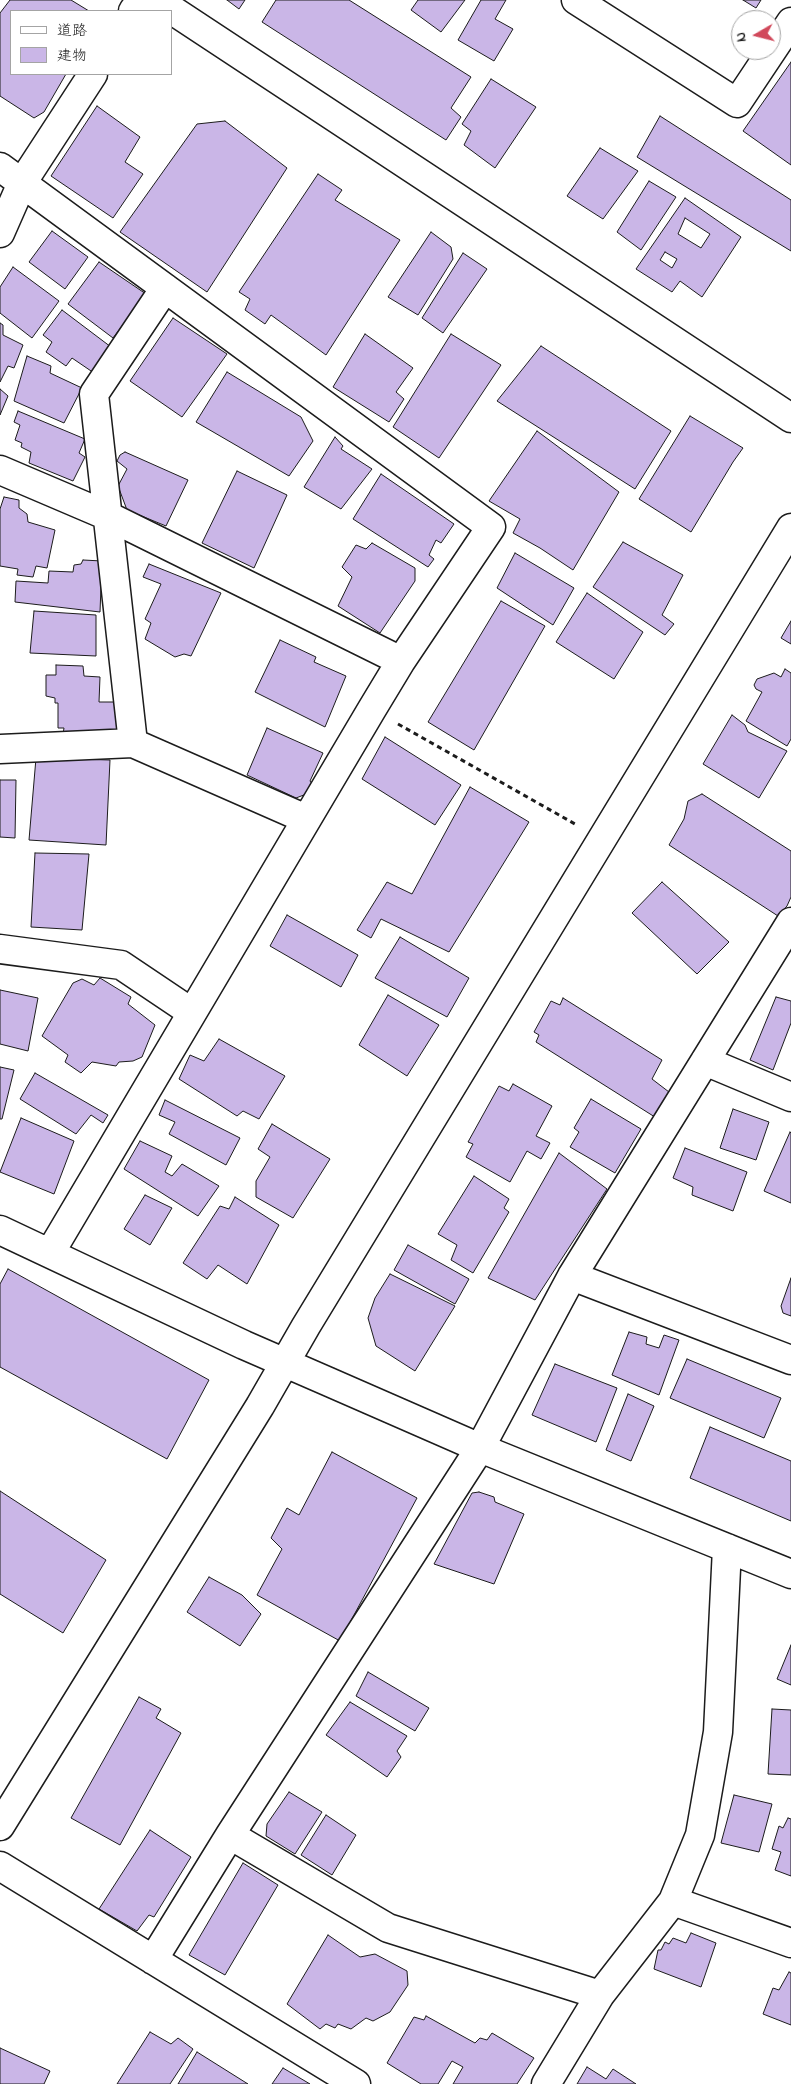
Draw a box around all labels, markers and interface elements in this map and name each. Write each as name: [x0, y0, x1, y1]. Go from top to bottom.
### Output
legend: [10, 10, 172, 75]
north arrow: [731, 10, 781, 60]
text: 道路: [57, 20, 87, 42]
text: N: [731, 31, 753, 43]
text: 建物: [57, 45, 87, 67]

